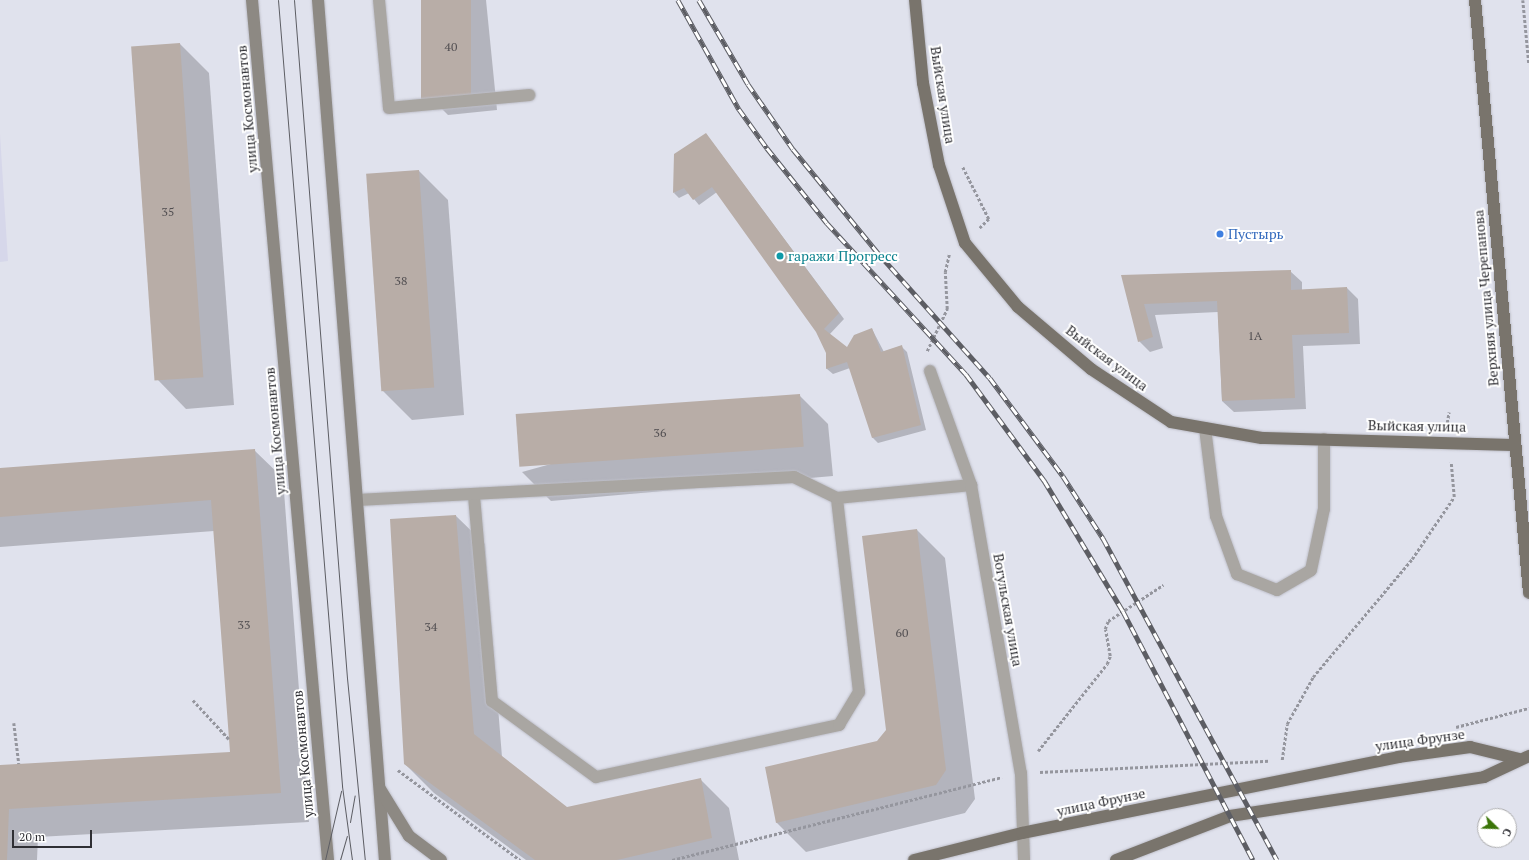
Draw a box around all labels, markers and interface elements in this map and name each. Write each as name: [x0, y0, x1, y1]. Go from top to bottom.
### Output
house number: 40: [445, 40, 457, 54]
street label: улица Космонавтов: [233, 45, 261, 173]
street label: Выйская улица: [927, 45, 959, 145]
house number: 35: [162, 205, 174, 219]
street label: Верхняя улица Черепанова: [1470, 209, 1502, 387]
place label: Пустырь: [1228, 226, 1284, 242]
marker: Пустырь: [1215, 229, 1225, 239]
place label: гаражи Прогресс: [788, 248, 898, 264]
marker: гаражи Прогресс: [775, 251, 785, 261]
house number: 38: [395, 274, 407, 288]
street label: Выйская улица: [1063, 322, 1151, 394]
house number: 1А: [1248, 329, 1262, 343]
street label: улица Космонавтов: [261, 367, 289, 495]
street label: Выйская улица: [1368, 417, 1466, 435]
house number: 36: [654, 426, 666, 440]
street label: Вогульская улица: [990, 552, 1026, 668]
house number: 33: [238, 618, 250, 632]
house number: 34: [425, 620, 437, 634]
house number: 60: [896, 626, 908, 640]
street label: улица Космонавтов: [289, 690, 317, 818]
street label: улица Фрунзе: [1374, 725, 1466, 755]
street label: улица Фрунзе: [1055, 784, 1147, 820]
north arrow: [1477, 808, 1517, 848]
scale bar: [14, 822, 94, 848]
text: С: [1499, 826, 1515, 838]
text: 20 m: [19, 829, 45, 844]

